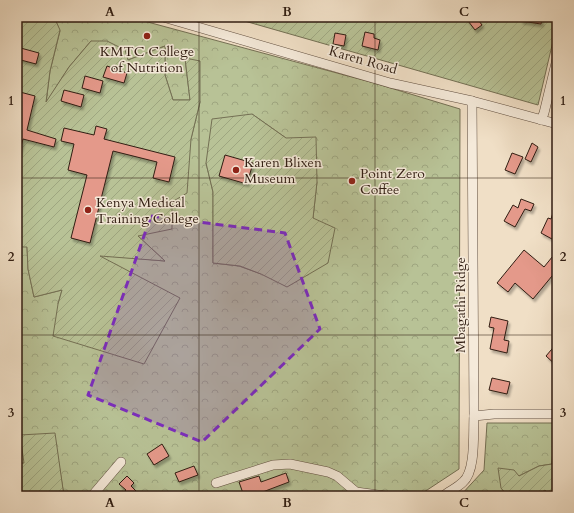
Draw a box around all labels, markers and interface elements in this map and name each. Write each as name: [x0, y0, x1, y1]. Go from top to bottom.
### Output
text: A: [105, 3, 115, 21]
text: B: [282, 3, 292, 21]
text: C: [459, 3, 469, 21]
marker: KMTC College of Nutrition: [142, 31, 152, 41]
street label: Karen Road: [327, 41, 400, 79]
place label: KMTC College of Nutrition: [100, 42, 194, 77]
text: 1: [8, 92, 14, 110]
text: 1: [560, 92, 566, 110]
place label: Karen Blixen Museum: [244, 153, 322, 188]
place label: Point Zero Coffee: [360, 164, 425, 199]
marker: Karen Blixen Museum: [231, 165, 241, 175]
marker: Point Zero Coffee: [347, 176, 357, 186]
place label: Kenya Medical Training College: [96, 193, 199, 228]
marker: Kenya Medical Training College: [83, 205, 93, 215]
text: 2: [8, 248, 15, 266]
text: 2: [560, 248, 567, 266]
street label: Mbagathi Ridge: [451, 257, 470, 353]
text: 3: [8, 404, 15, 422]
text: 3: [560, 404, 567, 422]
text: A: [105, 494, 115, 512]
text: B: [282, 494, 292, 512]
text: C: [459, 494, 469, 512]

